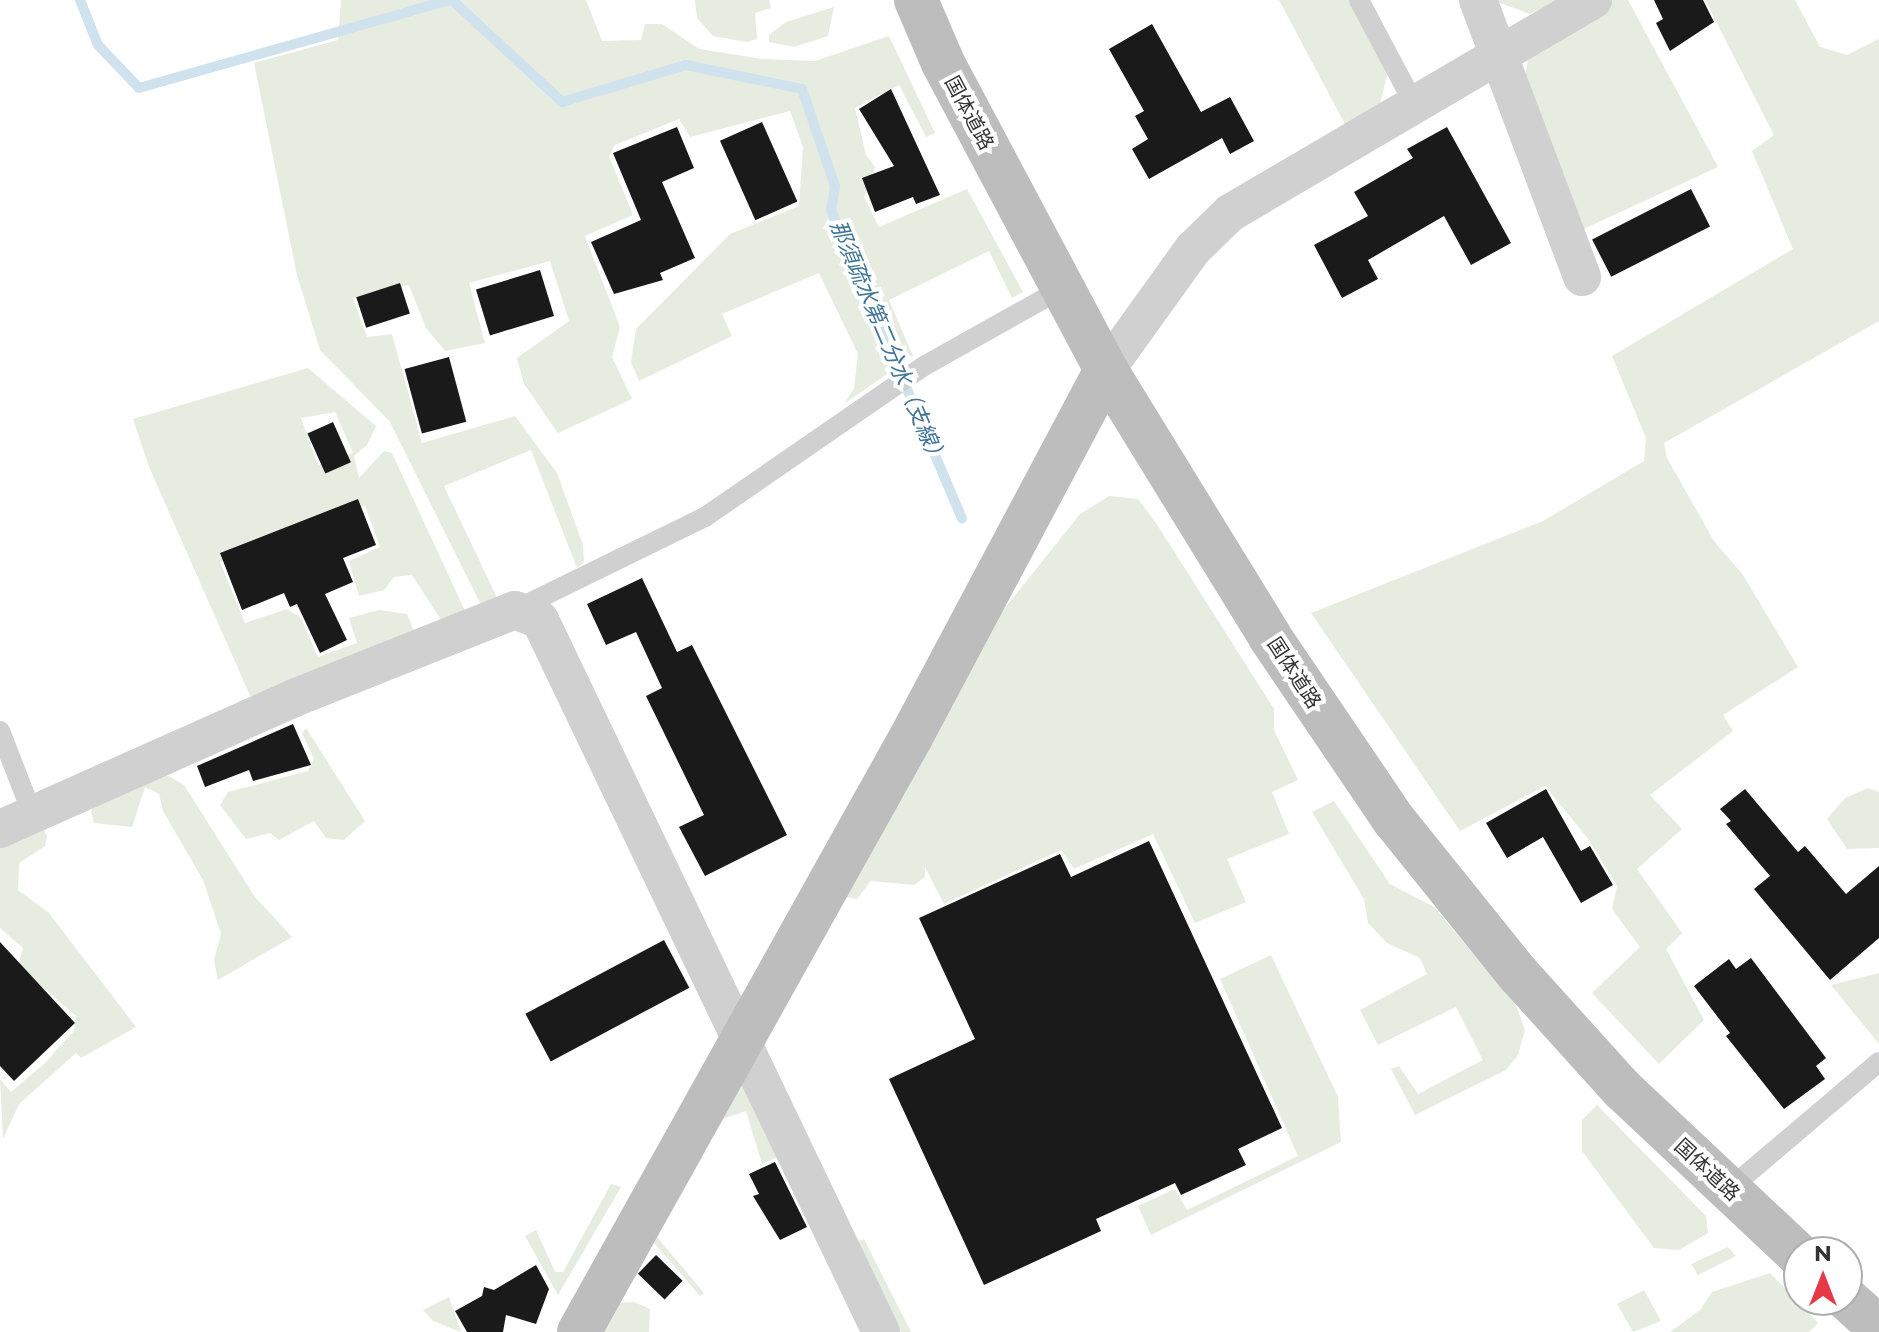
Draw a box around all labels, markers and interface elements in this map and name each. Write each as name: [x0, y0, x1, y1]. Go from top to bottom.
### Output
street label: 国体道路: [940, 72, 998, 154]
water label: 那須疏水第二分水（支線）: [824, 216, 952, 470]
street label: 国体道路: [1262, 633, 1326, 713]
street label: 国体道路: [1670, 1134, 1744, 1206]
north arrow: [1783, 1236, 1863, 1316]
text: N: [1814, 1240, 1832, 1267]

